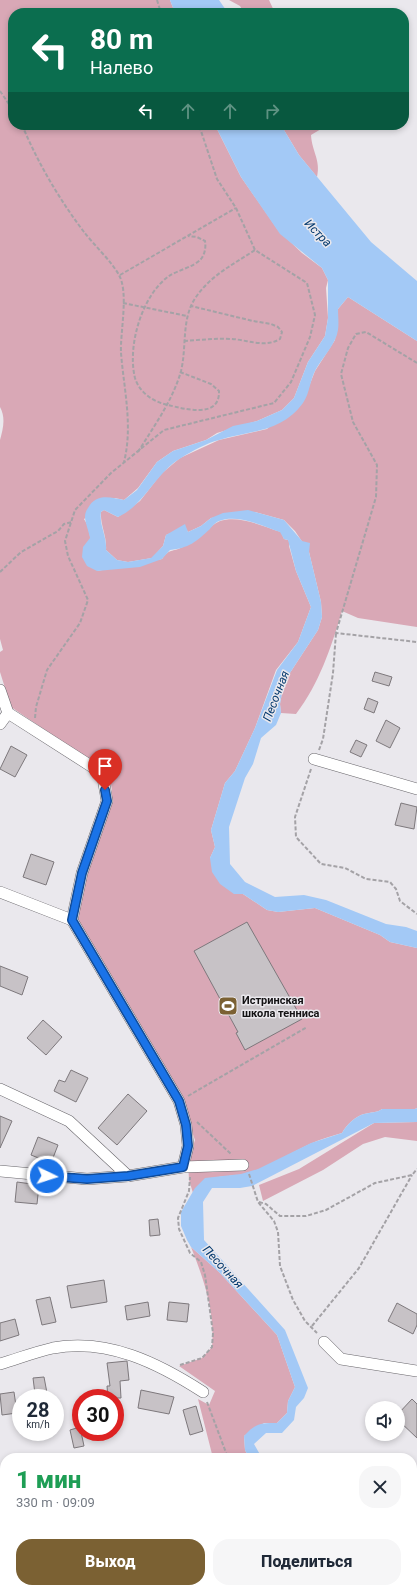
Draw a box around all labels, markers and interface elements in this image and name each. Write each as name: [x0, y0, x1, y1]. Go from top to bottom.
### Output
text: 80 m: [90, 23, 153, 56]
icon: left: [24, 24, 76, 76]
text: Налево: [90, 57, 153, 78]
icon: left: [135, 100, 157, 122]
icon: ahead: [177, 100, 199, 122]
icon: ahead: [219, 100, 241, 122]
icon: right: [261, 100, 283, 122]
water label: Истра: [302, 216, 334, 250]
water label: Песочная: [260, 669, 292, 723]
pin: [88, 749, 122, 790]
icon: arrive: [94, 755, 116, 777]
place label: Истринская школа тенниса: [242, 994, 320, 1020]
sports icon: Истринская школа тенниса: [217, 995, 239, 1017]
position arrow: [26, 1155, 68, 1197]
water label: Песочная: [200, 1243, 246, 1291]
speed limit sign: 30: [72, 1389, 124, 1441]
text: 28: [27, 1398, 49, 1422]
map controls: [365, 1401, 405, 1441]
button: sound: [365, 1401, 405, 1441]
text: km/h: [26, 1419, 50, 1430]
text: 1 мин: [16, 1466, 81, 1494]
button: close: [359, 1466, 401, 1508]
text: 330 m · 09:09: [16, 1495, 95, 1510]
button: Выход: [16, 1539, 205, 1585]
button: Поделиться: [213, 1539, 401, 1585]

